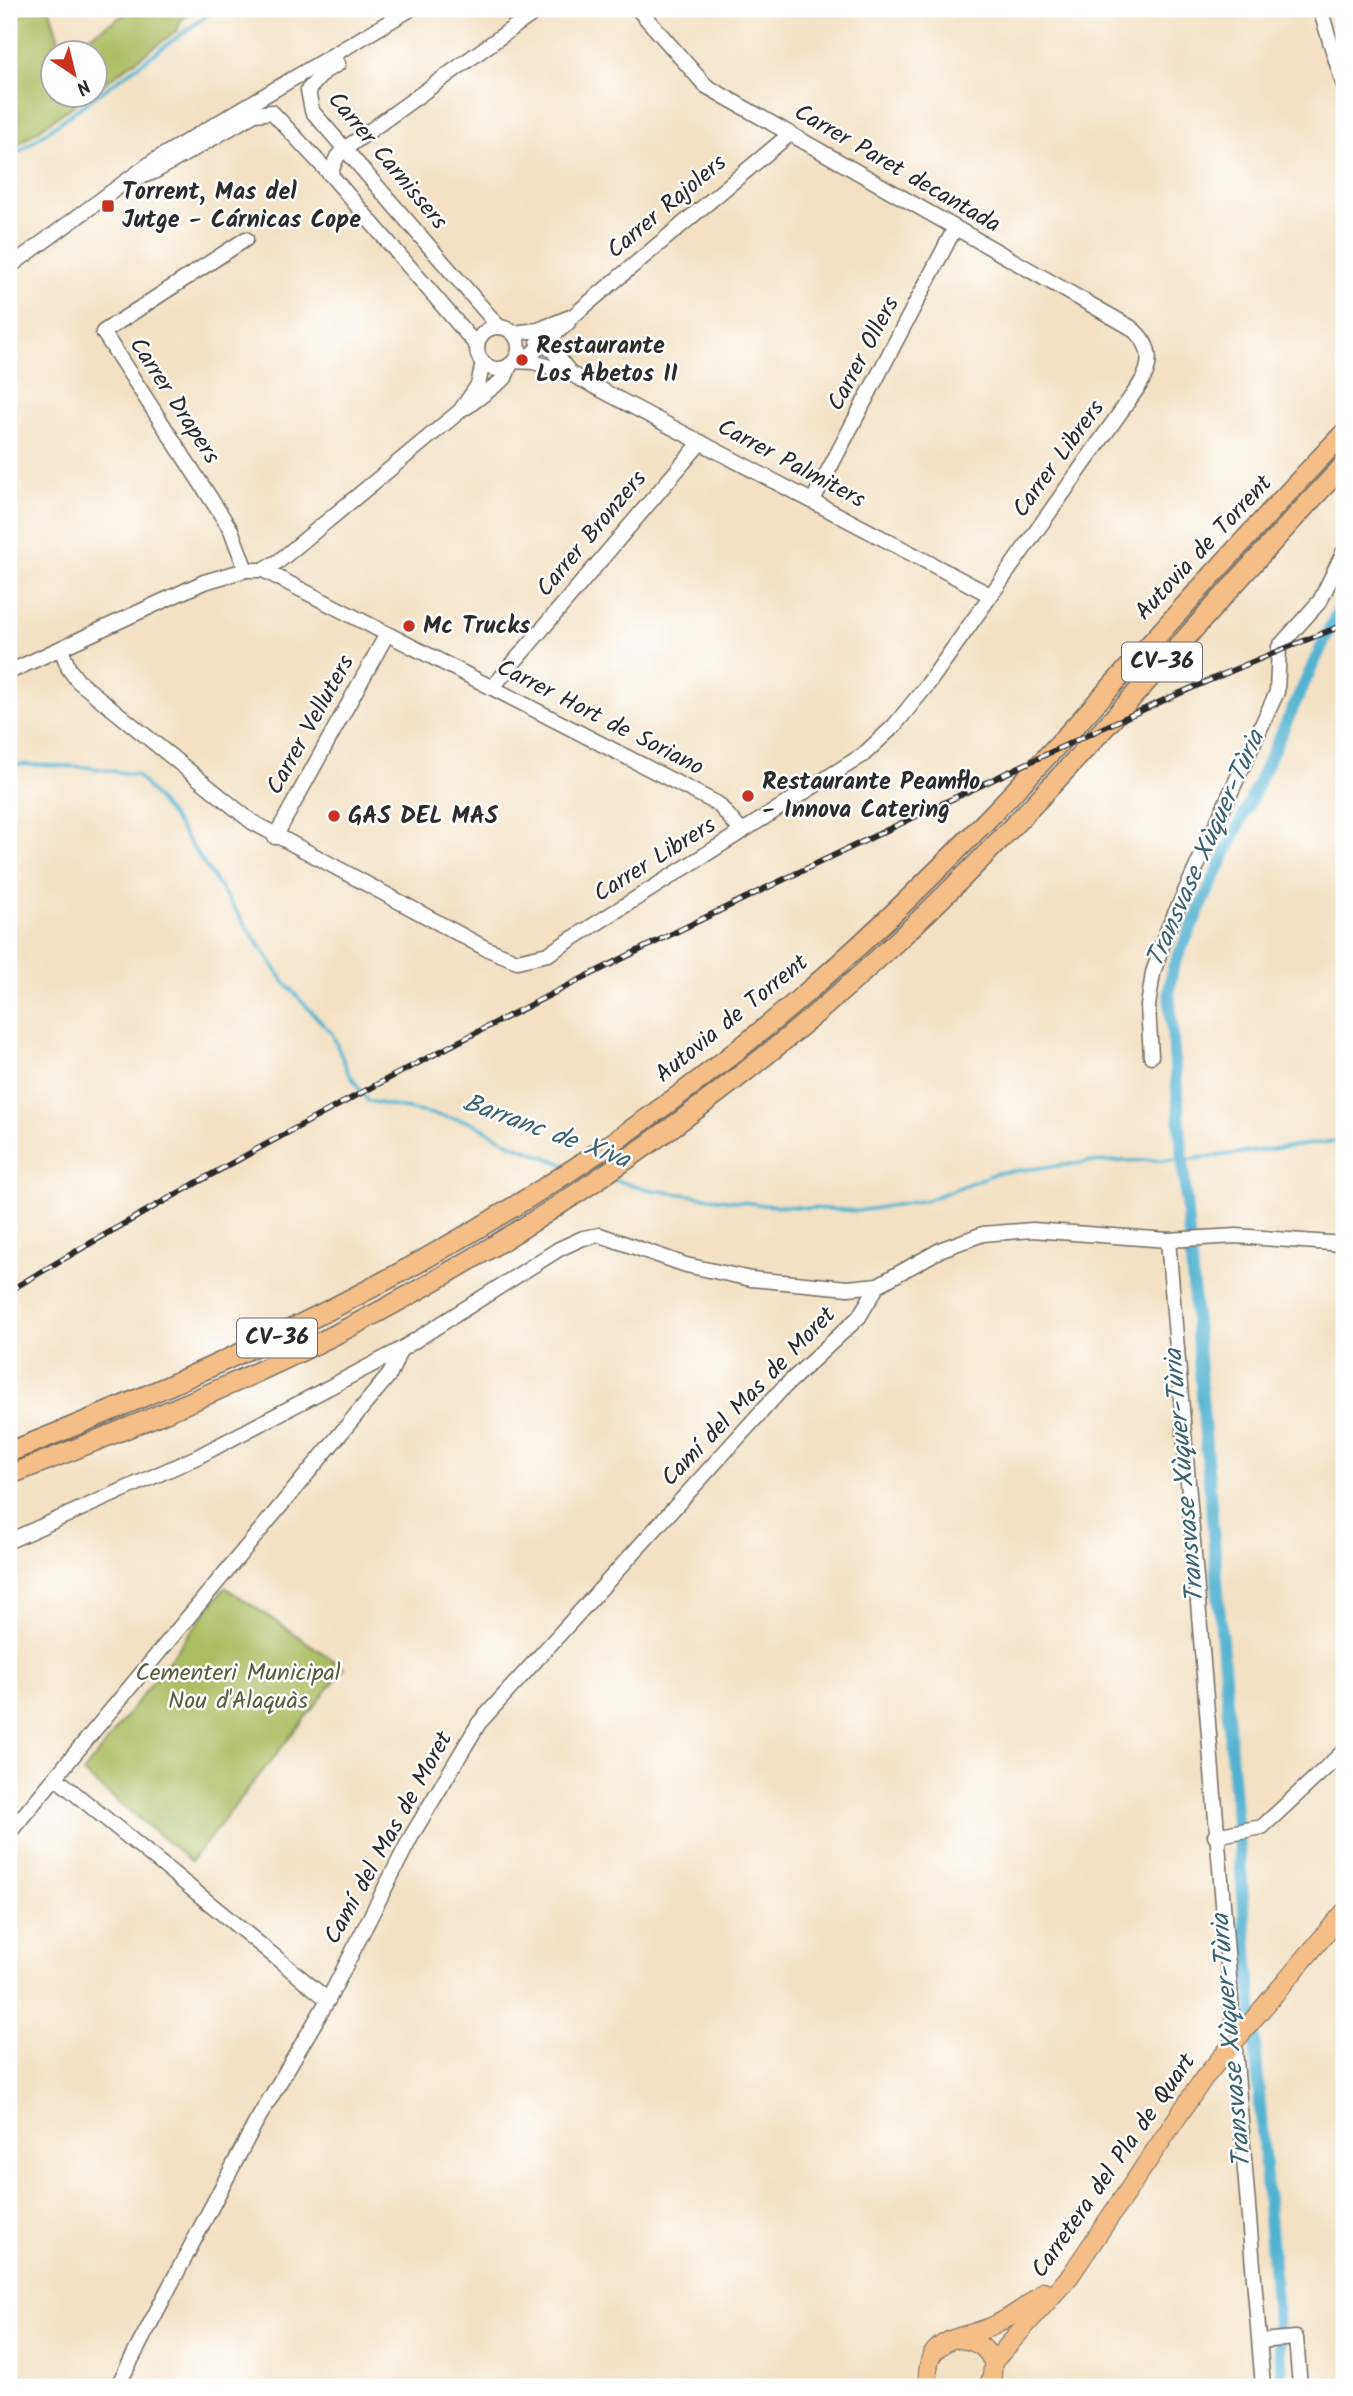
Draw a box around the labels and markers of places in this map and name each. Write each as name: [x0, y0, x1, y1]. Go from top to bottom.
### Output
place label: Torrent, Mas del Jutge - Cárnicas Cope: [122, 173, 361, 240]
marker: Torrent, Mas del Jutge - Cárnicas Cope: [100, 198, 116, 214]
place label: Restaurante Los Abetos II: [536, 327, 678, 394]
marker: Restaurante Los Abetos II: [514, 352, 530, 368]
place label: Mc Trucks: [423, 607, 530, 646]
marker: Mc Trucks: [401, 618, 417, 634]
place label: Restaurante Peamflo - Innova Catering: [762, 763, 980, 830]
marker: Restaurante Peamflo - Innova Catering: [740, 788, 756, 804]
place label: GAS DEL MAS: [348, 797, 499, 836]
marker: GAS DEL MAS: [326, 808, 342, 824]

